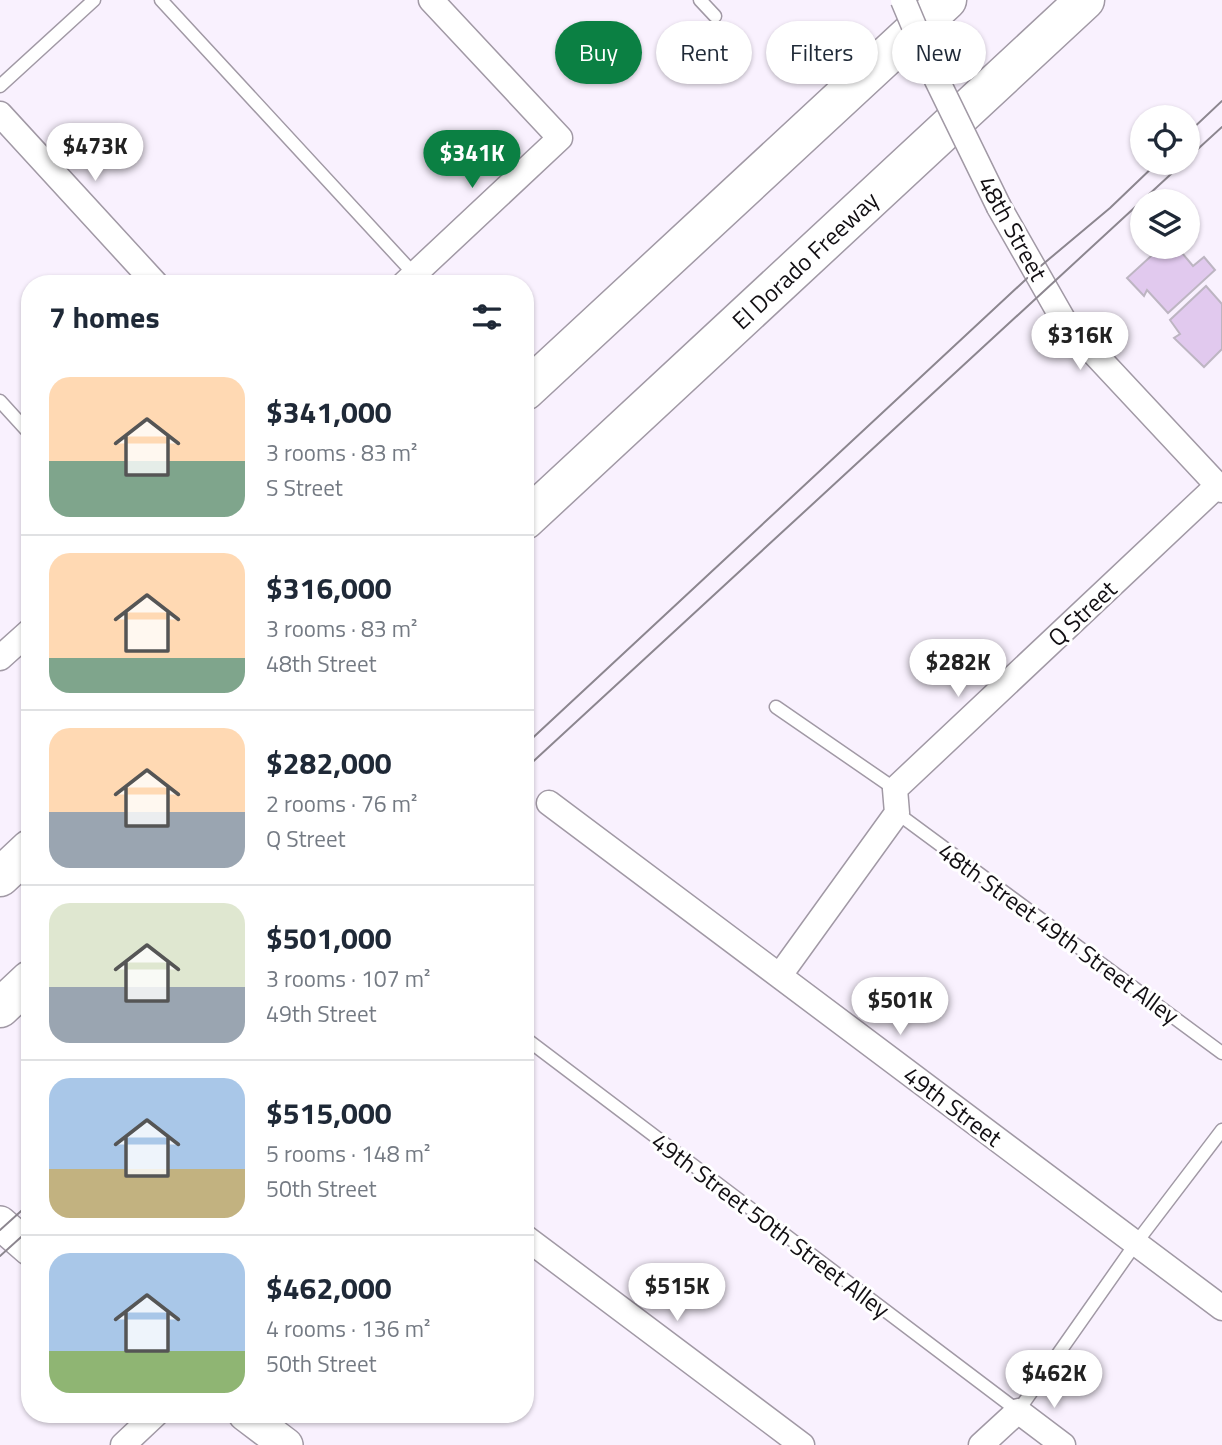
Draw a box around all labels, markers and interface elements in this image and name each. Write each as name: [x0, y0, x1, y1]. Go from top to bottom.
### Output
chip: Buy: [555, 21, 642, 84]
chip: Rent: [656, 21, 752, 84]
chip: Filters: [766, 21, 878, 84]
chip: New: [892, 21, 986, 84]
map controls: [1130, 105, 1200, 259]
button: locate: [1130, 105, 1200, 175]
pin: $473K: [46, 124, 144, 183]
text: $473K: [62, 128, 128, 163]
pin: $341K: [423, 130, 521, 190]
text: $341K: [439, 135, 505, 170]
street label: 48th Street: [969, 169, 1057, 288]
street label: El Dorado Freeway: [724, 182, 887, 338]
button: layers: [1130, 189, 1200, 259]
text: 7 homes: [49, 294, 160, 340]
icon: filters: [468, 298, 506, 336]
pin: $316K: [1031, 312, 1129, 372]
text: $316K: [1047, 317, 1113, 352]
text: $341,000: [266, 389, 392, 435]
icon: home: [105, 405, 189, 489]
text: 3 rooms · 83 m²: [266, 435, 417, 470]
text: S Street: [266, 470, 343, 505]
text: $316,000: [266, 565, 392, 611]
street label: Q Street: [1039, 571, 1125, 654]
icon: home: [105, 581, 189, 665]
text: 3 rooms · 83 m²: [266, 611, 417, 646]
pin: $282K: [909, 640, 1007, 699]
text: $282K: [925, 644, 991, 679]
text: 48th Street: [266, 646, 377, 681]
text: $282,000: [266, 740, 392, 786]
icon: home: [105, 756, 189, 840]
text: 2 rooms · 76 m²: [266, 786, 417, 821]
text: Q Street: [266, 821, 346, 856]
street label: 48th Street 49th Street Alley: [931, 833, 1187, 1033]
text: $501,000: [266, 915, 392, 961]
icon: home: [105, 931, 189, 1015]
text: 3 rooms · 107 m²: [266, 961, 430, 996]
pin: $501K: [851, 978, 949, 1037]
text: $501K: [867, 982, 933, 1017]
text: 49th Street: [266, 996, 377, 1031]
street label: 49th Street: [896, 1057, 1010, 1155]
text: $515,000: [266, 1090, 392, 1136]
icon: home: [105, 1106, 189, 1190]
street label: 49th Street 50th Street Alley: [644, 1123, 898, 1327]
text: 5 rooms · 148 m²: [266, 1136, 430, 1171]
text: 50th Street: [266, 1171, 377, 1206]
pin: $515K: [628, 1264, 726, 1323]
text: $462,000: [266, 1265, 392, 1311]
text: $515K: [644, 1268, 710, 1303]
icon: home: [105, 1281, 189, 1365]
text: 4 rooms · 136 m²: [266, 1311, 430, 1346]
text: 50th Street: [266, 1346, 377, 1381]
pin: $462K: [1005, 1350, 1103, 1410]
text: $462K: [1021, 1355, 1087, 1390]

